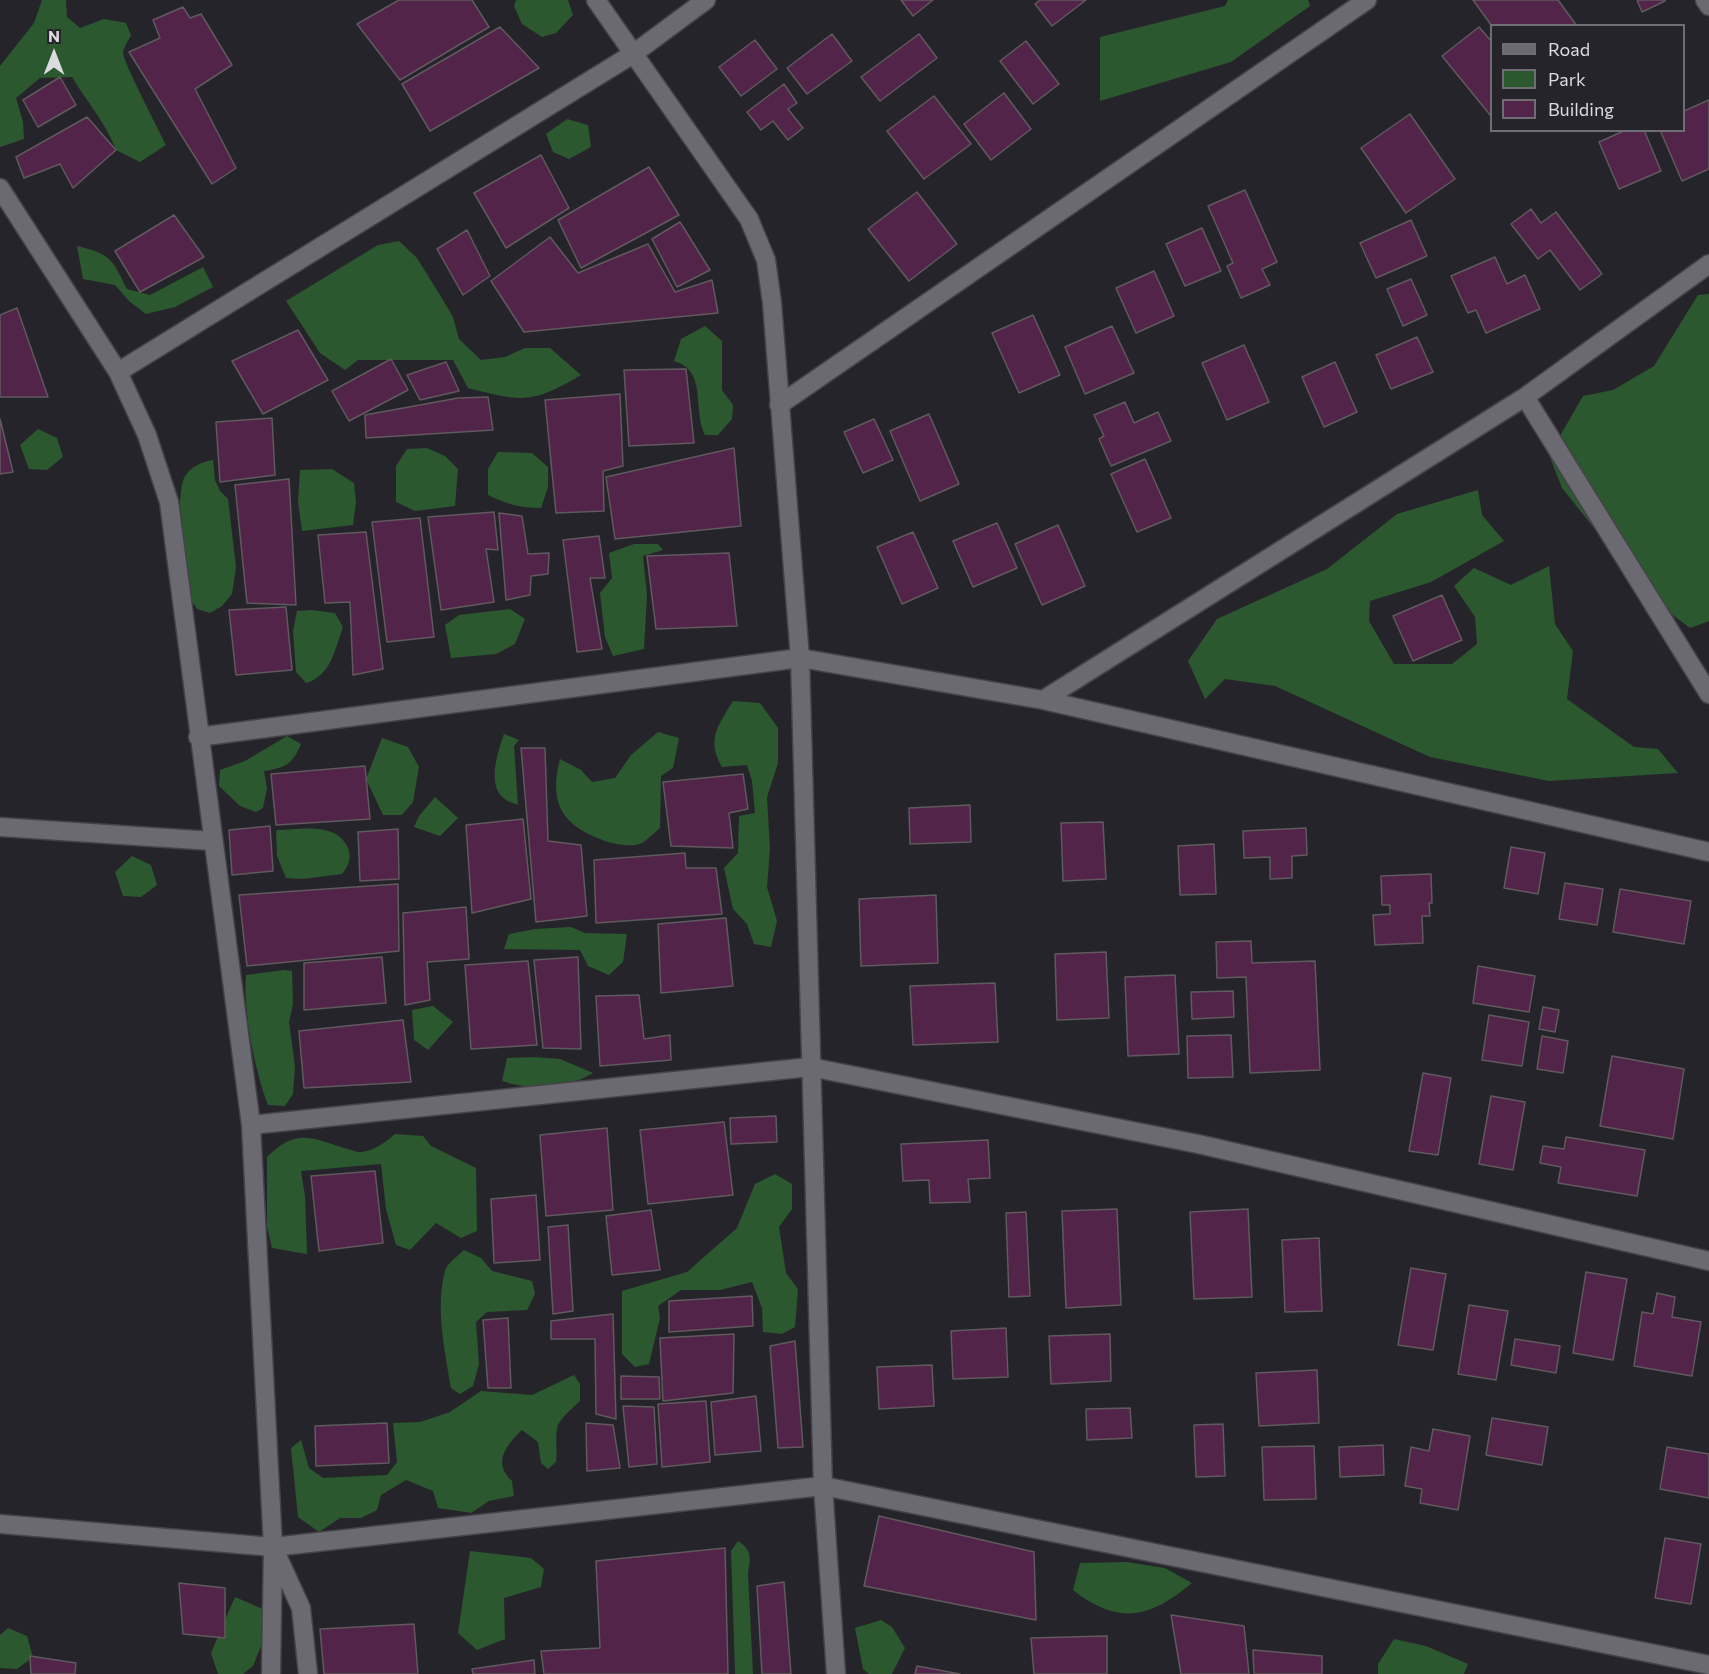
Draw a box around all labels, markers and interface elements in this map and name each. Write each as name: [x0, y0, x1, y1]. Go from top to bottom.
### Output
north arrow: [24, 24, 84, 84]
legend: [1490, 24, 1685, 132]
text: N: [48, 26, 60, 45]
text: Road: [1548, 38, 1590, 60]
text: Park: [1548, 68, 1586, 90]
text: Building: [1548, 98, 1614, 120]

